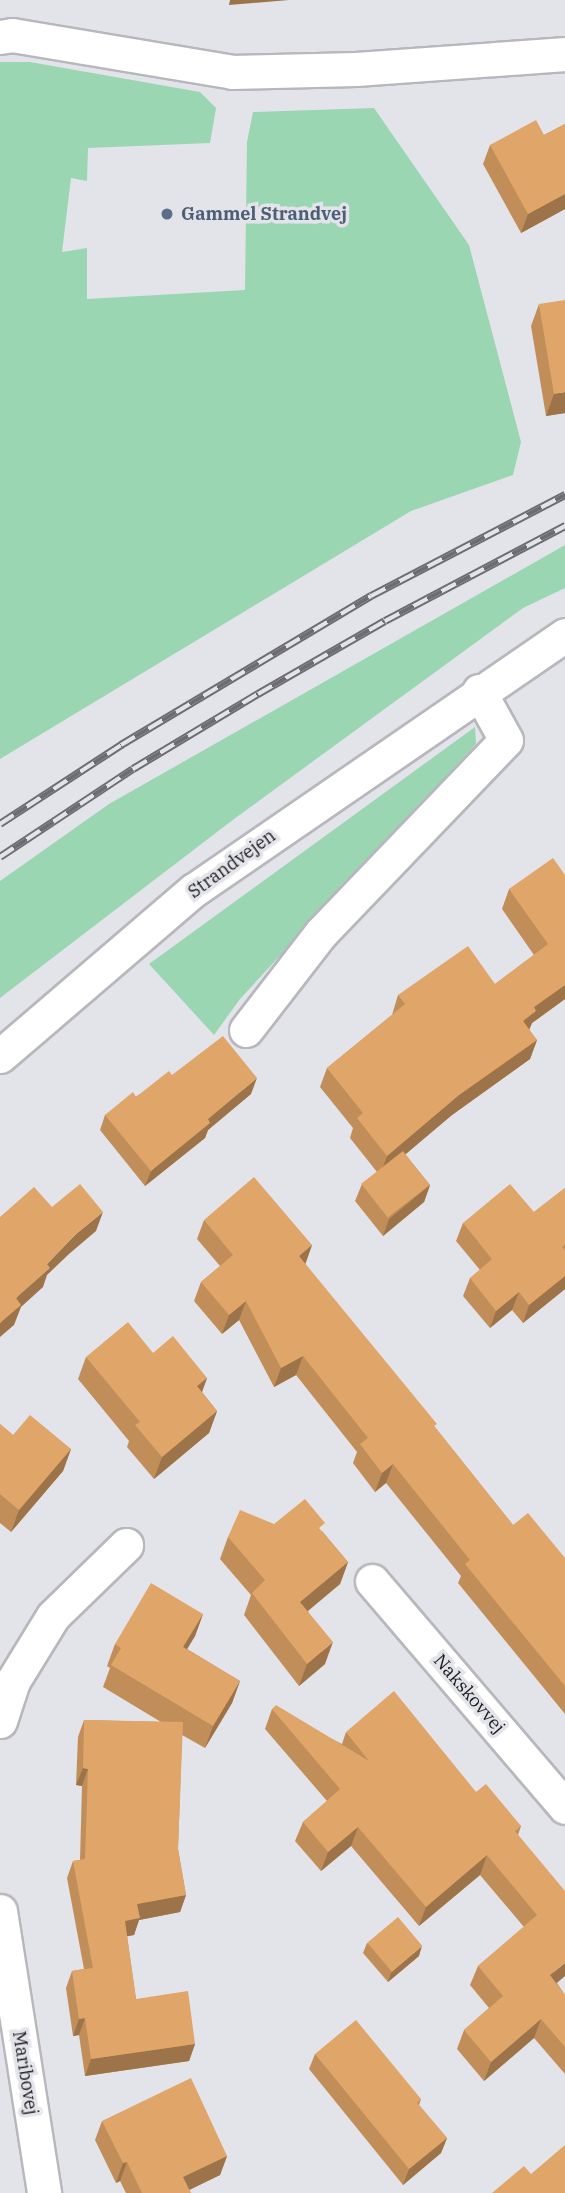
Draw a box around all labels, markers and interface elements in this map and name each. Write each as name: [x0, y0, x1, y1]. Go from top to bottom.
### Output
place label: Gammel Strandvej: [181, 203, 347, 225]
marker: Gammel Strandvej: [159, 206, 175, 222]
street label: Strandvejen: [184, 825, 280, 903]
street label: Nakskovvej: [429, 1650, 509, 1738]
street label: Maribovej: [8, 2030, 42, 2116]

